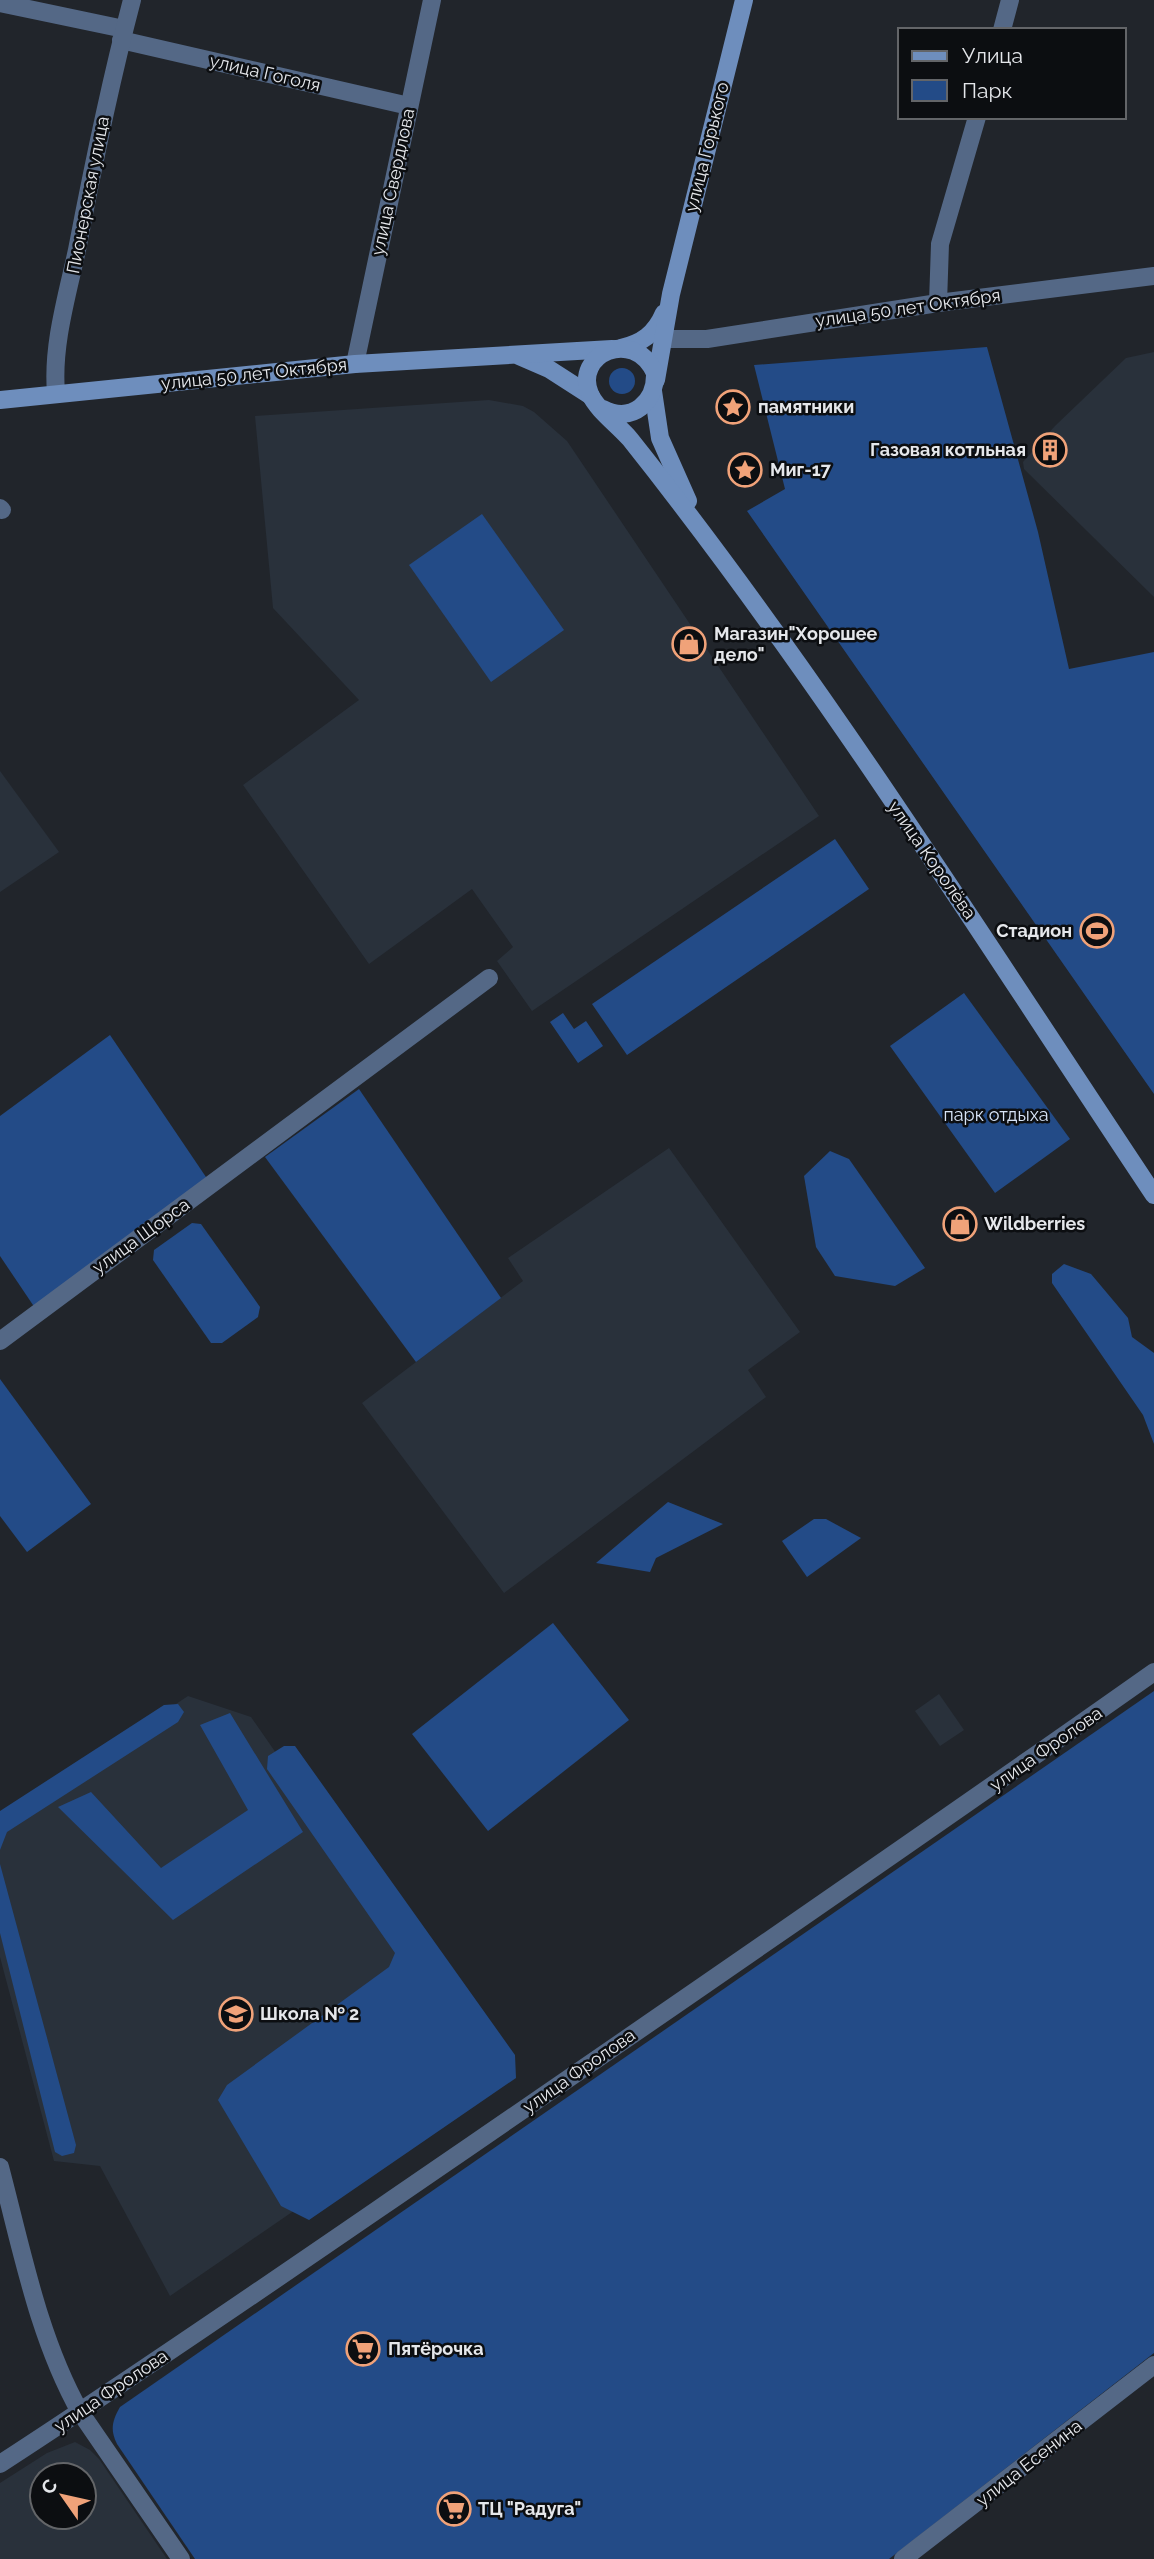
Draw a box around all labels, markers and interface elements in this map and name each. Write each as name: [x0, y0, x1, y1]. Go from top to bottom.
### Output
legend: [898, 28, 1126, 119]
text: Улица: [962, 43, 1023, 68]
street label: улица Гоголя: [208, 50, 323, 95]
text: Парк: [962, 78, 1012, 103]
street label: улица Горького: [680, 80, 733, 214]
street label: улица Свердлова: [367, 106, 418, 257]
street label: Пионерская улица: [62, 114, 113, 275]
street label: улица 50 лет Октября: [814, 284, 1002, 331]
street label: улица 50 лет Октября: [160, 353, 348, 394]
place icon: памятники: [714, 388, 752, 426]
place label: памятники: [758, 396, 854, 417]
building icon: Газовая котльная: [1031, 431, 1069, 469]
place label: Газовая котльная: [870, 439, 1026, 460]
place icon: Миг-17: [726, 451, 764, 489]
place label: Миг-17: [770, 459, 832, 480]
place label: Магазин"Хорошее дело": [714, 623, 878, 665]
shop icon: Магазин"Хорошее дело": [670, 625, 708, 663]
street label: улица Королёва: [884, 797, 981, 923]
sports icon: Стадион: [1078, 912, 1116, 950]
place label: Стадион: [996, 920, 1072, 941]
park label: парк отдыха: [944, 1104, 1048, 1125]
street label: улица Щорса: [88, 1193, 193, 1278]
shop icon: Wildberries: [941, 1205, 979, 1243]
place label: Wildberries: [984, 1213, 1085, 1234]
street label: улица Фролова: [986, 1702, 1106, 1795]
school or university icon: Школа № 2: [217, 1995, 255, 2033]
place label: Школа № 2: [260, 2003, 359, 2024]
street label: улица Фролова: [519, 2024, 639, 2117]
supermarket icon: Пятёрочка: [344, 2330, 382, 2368]
place label: Пятёрочка: [388, 2338, 484, 2359]
street label: улица Фролова: [50, 2345, 171, 2436]
street label: улица Есенина: [972, 2415, 1086, 2510]
north arrow: [28, 2461, 98, 2531]
text: С: [36, 2475, 62, 2498]
supermarket icon: ТЦ "Радуга": [435, 2490, 473, 2528]
place label: ТЦ "Радуга": [478, 2498, 581, 2519]

